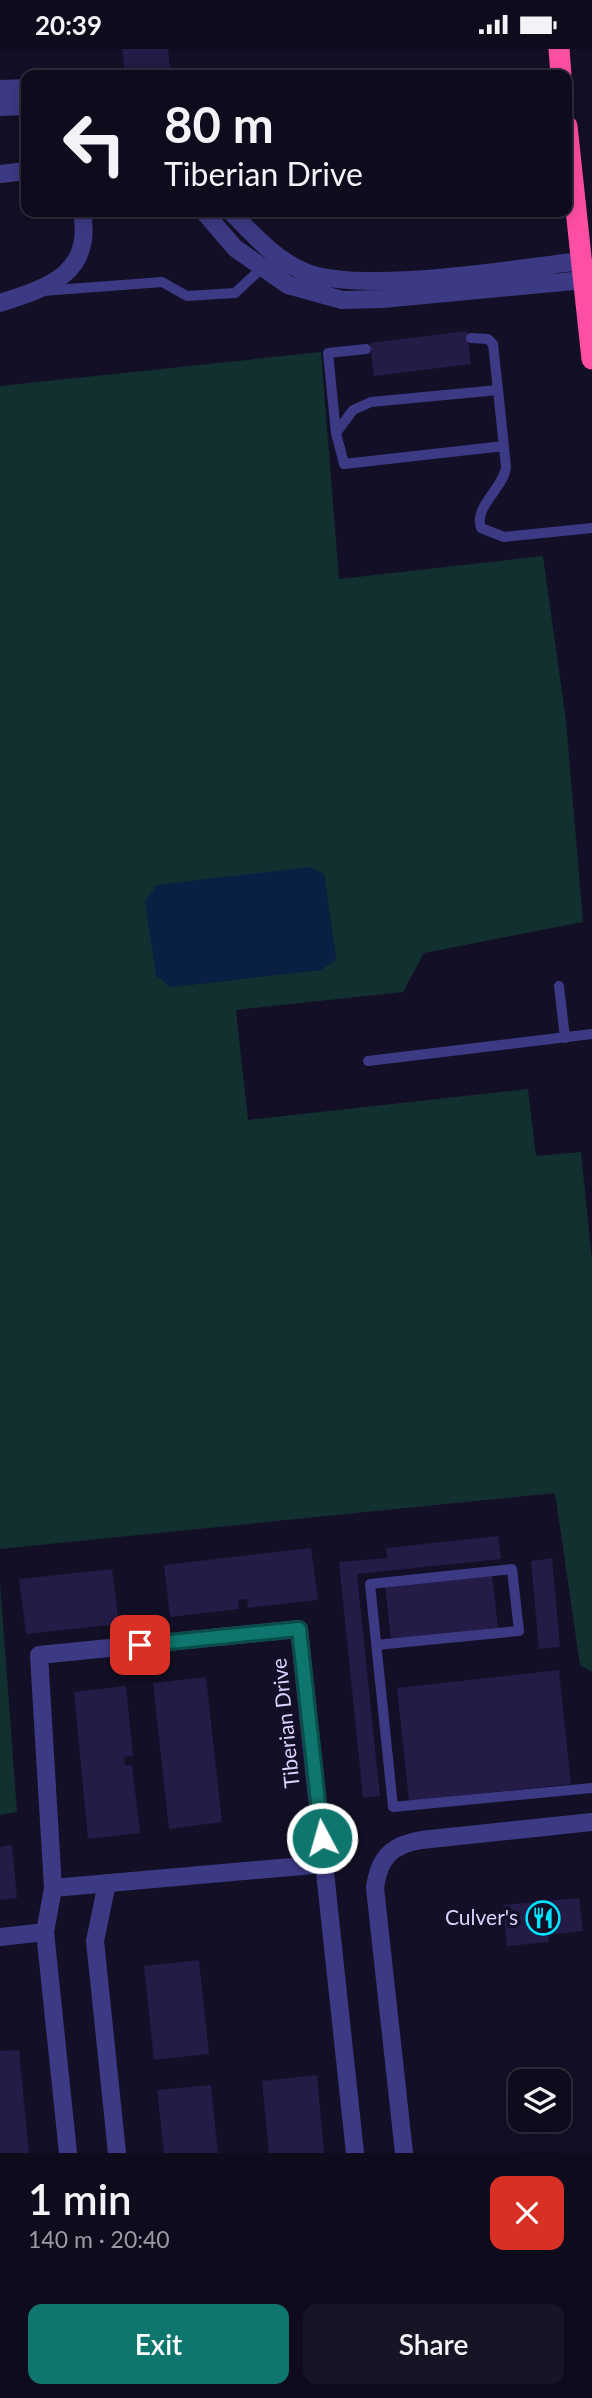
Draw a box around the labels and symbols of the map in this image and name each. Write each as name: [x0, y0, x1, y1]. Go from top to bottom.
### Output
pin: [110, 1615, 170, 1675]
street label: Tiberian Drive: [265, 1657, 304, 1789]
position arrow: [285, 1801, 359, 1875]
restaurant icon: Culver's: [524, 1899, 562, 1937]
place label: Culver's: [445, 1904, 518, 1929]

